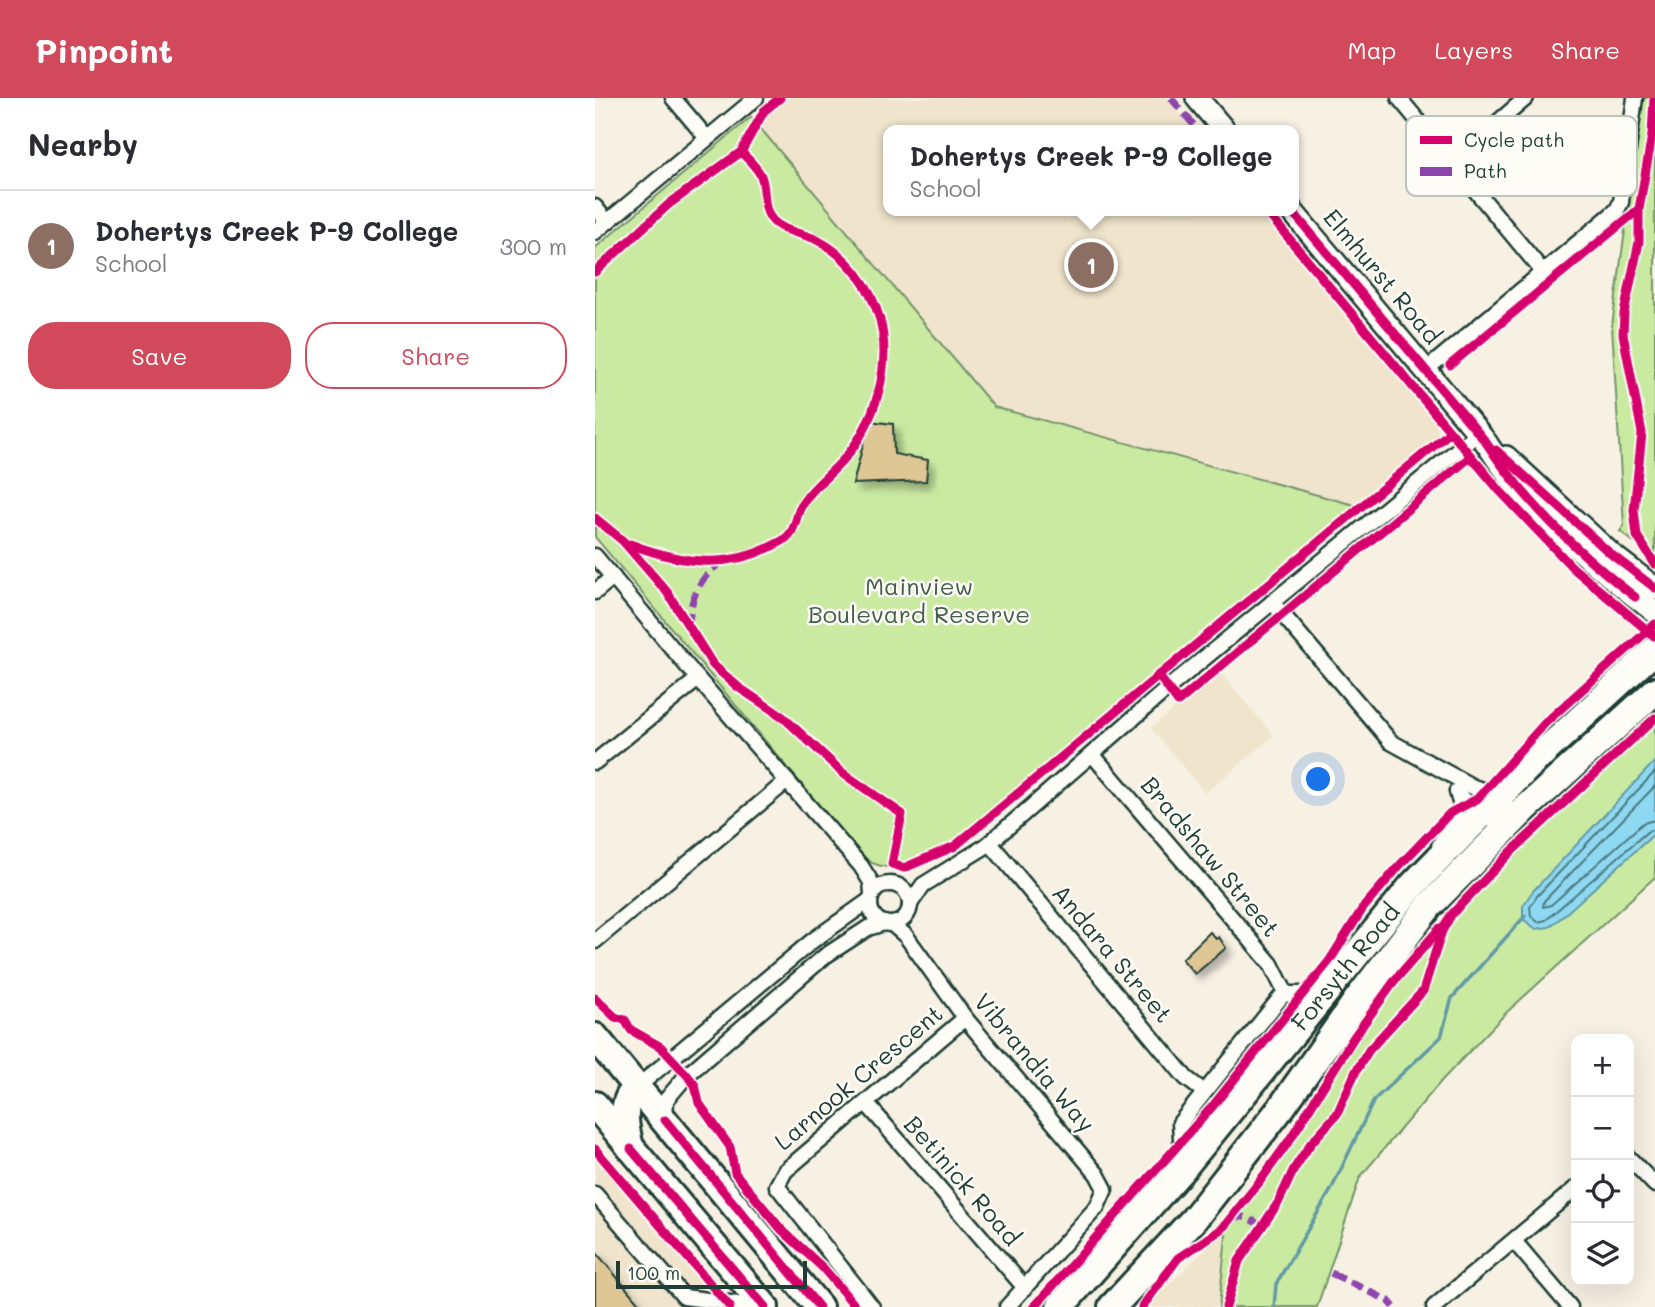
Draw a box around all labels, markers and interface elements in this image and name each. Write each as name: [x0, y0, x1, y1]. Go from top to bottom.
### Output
text: Pinpoint: [35, 28, 173, 71]
text: Map: [1348, 34, 1396, 65]
text: Layers: [1434, 34, 1513, 65]
text: Share: [1551, 34, 1620, 65]
legend: [1406, 116, 1637, 196]
text: Nearby: [28, 124, 138, 164]
popup: [883, 125, 1299, 216]
text: Cycle path: [1464, 127, 1564, 152]
text: Dohertys Creek P-9 College: [909, 139, 1273, 173]
text: Path: [1464, 158, 1507, 183]
text: School: [909, 173, 982, 203]
street label: Elmhurst Road: [1318, 202, 1449, 350]
text: Dohertys Creek P-9 College: [95, 214, 458, 248]
text: 1: [46, 231, 56, 261]
text: 300 m: [499, 231, 567, 261]
pin: 1: [1068, 239, 1114, 291]
text: School: [95, 248, 168, 278]
button: Save: [28, 322, 291, 389]
button: Share: [305, 322, 567, 389]
park label: Mainview Boulevard Reserve: [808, 570, 1030, 629]
your location: [1301, 762, 1335, 796]
street label: Bradshaw Street: [1135, 769, 1287, 943]
street label: Andara Street: [1046, 878, 1180, 1029]
street label: Forsyth Road: [1284, 896, 1406, 1037]
street label: Vibrandia Way: [968, 986, 1102, 1138]
street label: Larnook Crescent: [768, 997, 949, 1156]
map controls: [1571, 1034, 1634, 1286]
button: +: [1571, 1034, 1634, 1097]
button: −: [1571, 1097, 1634, 1160]
street label: Betinick Road: [898, 1108, 1028, 1252]
button: locate: [1571, 1160, 1634, 1223]
button: layers: [1571, 1223, 1634, 1286]
scale bar: [616, 1258, 807, 1290]
text: 100 m: [627, 1260, 680, 1285]

